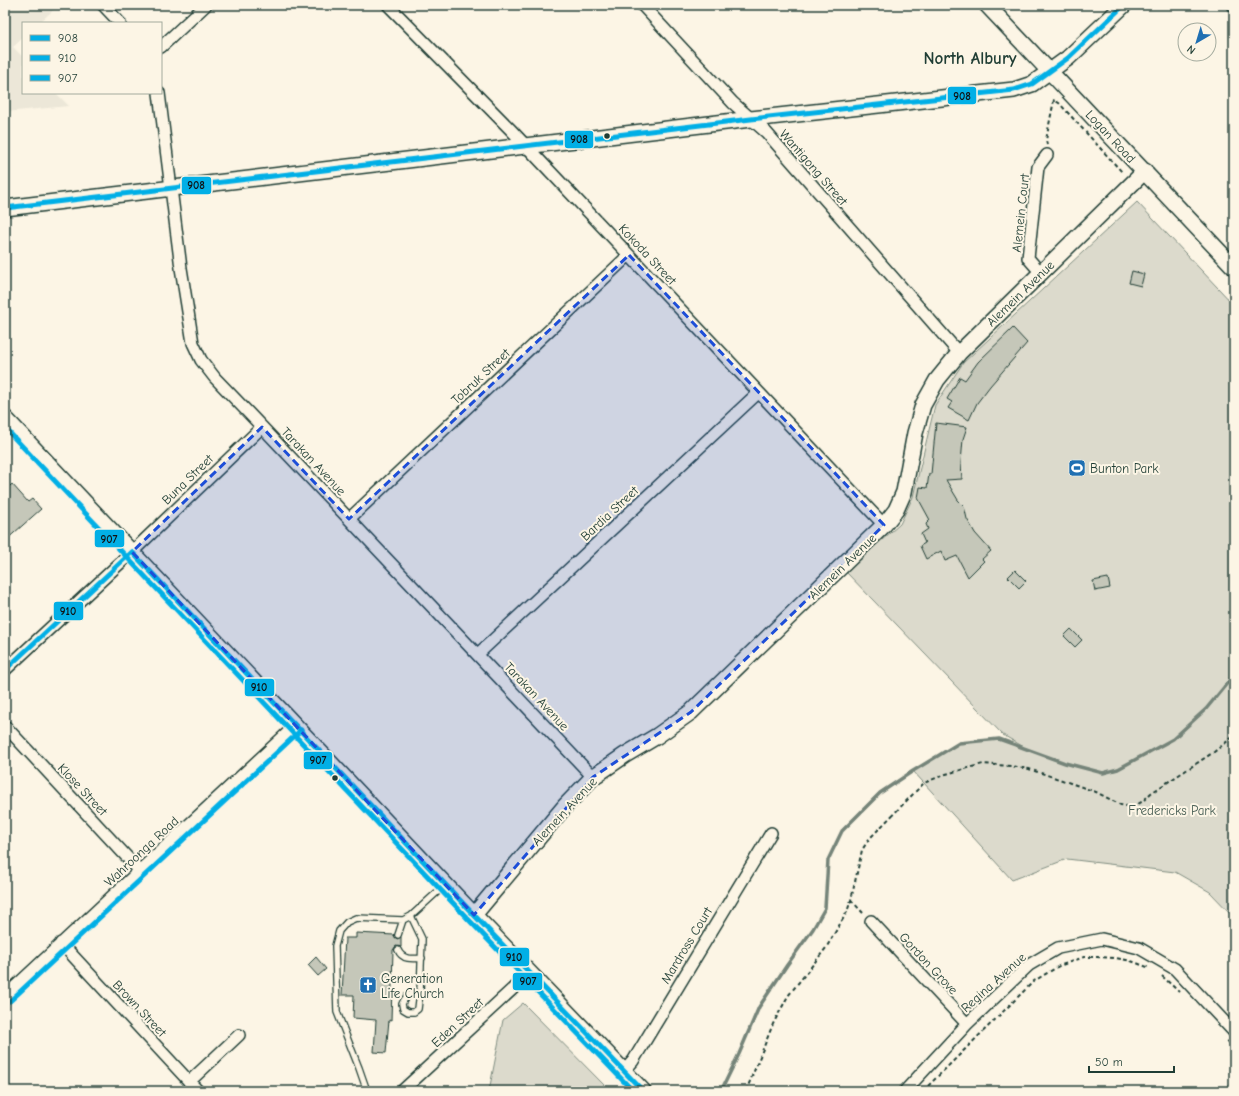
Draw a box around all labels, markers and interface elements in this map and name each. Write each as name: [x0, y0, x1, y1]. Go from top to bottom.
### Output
legend: [22, 22, 162, 94]
north arrow: [1177, 22, 1217, 62]
text: 908: [58, 31, 78, 45]
text: N: [1184, 42, 1198, 57]
district label: North Albury: [923, 49, 1017, 68]
text: 910: [58, 51, 76, 65]
text: 907: [58, 71, 78, 85]
line badge: 908: [947, 86, 977, 105]
text: 908: [953, 90, 971, 103]
street label: Logan Road: [1083, 107, 1139, 166]
street label: Wantigong Street: [777, 126, 852, 209]
line badge: 908: [564, 130, 594, 149]
unlabelled marker: [602, 131, 612, 141]
text: 908: [570, 133, 588, 146]
street label: Alemein Court: [1009, 172, 1032, 253]
line badge: 908: [181, 176, 212, 195]
text: 908: [187, 179, 205, 192]
street label: Kokoda Street: [616, 221, 680, 289]
street label: Alemein Avenue: [983, 257, 1058, 329]
street label: Tobruk Street: [448, 345, 514, 407]
street label: Tarakan Avenue: [278, 424, 349, 499]
street label: Buna Street: [159, 450, 217, 508]
sports icon: Bunton Park: [1067, 458, 1087, 478]
place label: Bunton Park: [1090, 461, 1159, 476]
street label: Bardia Street: [578, 482, 642, 544]
line badge: 907: [94, 529, 125, 548]
street label: Alemein Avenue: [805, 530, 880, 602]
text: 907: [101, 533, 118, 546]
line badge: 910: [53, 601, 84, 621]
text: 910: [60, 605, 76, 618]
street label: Tarakan Avenue: [501, 659, 572, 734]
line badge: 910: [244, 678, 275, 697]
text: 910: [251, 681, 267, 694]
line badge: 907: [303, 751, 333, 770]
text: 907: [310, 754, 327, 767]
street label: Klose Street: [55, 760, 111, 819]
unlabelled marker: [330, 773, 340, 783]
street label: Alemein Avenue: [529, 774, 600, 849]
park label: Fredericks Park: [1128, 803, 1217, 818]
street label: Wahroonga Road: [101, 813, 182, 890]
street label: Mardross Court: [658, 903, 716, 986]
street label: Gordon Grove: [896, 929, 961, 998]
line badge: 910: [499, 947, 530, 967]
street label: Regina Avenue: [958, 949, 1029, 1015]
text: 910: [506, 951, 522, 964]
place label: Generation Life Church: [381, 971, 444, 1001]
line badge: 907: [512, 972, 543, 991]
church icon: Generation Life Church: [358, 975, 378, 995]
text: 907: [520, 975, 537, 988]
street label: Brown Street: [110, 977, 170, 1041]
street label: Eden Street: [428, 994, 487, 1050]
scale bar: [1089, 1048, 1174, 1074]
text: 50 m: [1095, 1055, 1123, 1069]

